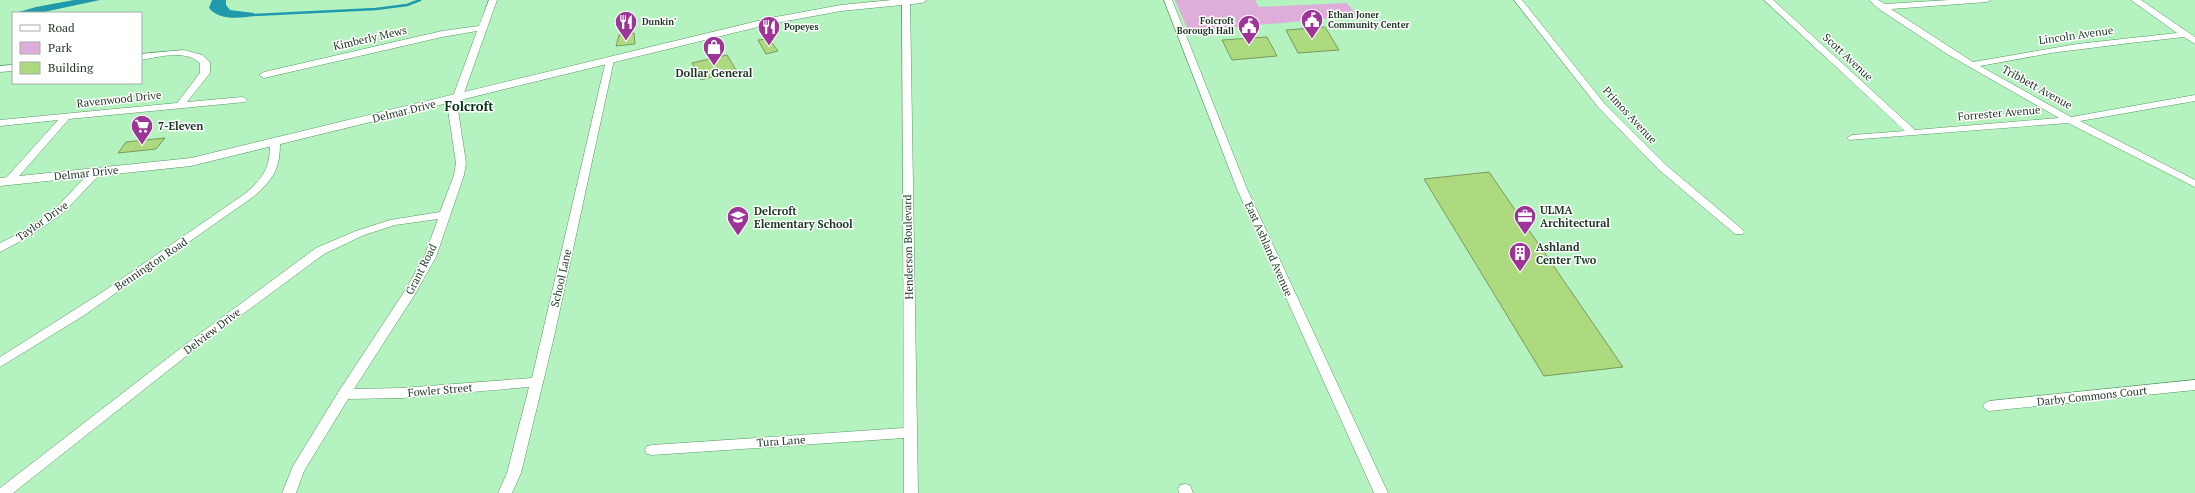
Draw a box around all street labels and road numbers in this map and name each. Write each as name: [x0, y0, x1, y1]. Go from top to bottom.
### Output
street label: Kimberly Mews: [332, 23, 408, 53]
street label: Lincoln Avenue: [2038, 23, 2115, 47]
street label: Scott Avenue: [1820, 30, 1876, 84]
street label: Tribbett Avenue: [1999, 62, 2075, 112]
street label: Primos Avenue: [1600, 84, 1660, 147]
street label: Ravenwood Drive: [76, 88, 162, 110]
street label: Delmar Drive: [371, 96, 438, 126]
street label: Forrester Avenue: [1957, 102, 2041, 124]
street label: Delmar Drive: [53, 163, 119, 183]
street label: Henderson Boulevard: [900, 194, 916, 300]
street label: Taylor Drive: [13, 198, 71, 244]
street label: East Ashland Avenue: [1242, 200, 1296, 299]
street label: Bennington Road: [112, 234, 190, 294]
street label: Grant Road: [402, 241, 440, 297]
street label: School Lane: [548, 247, 575, 308]
street label: Delview Drive: [181, 305, 244, 357]
street label: Fowler Street: [407, 380, 473, 400]
street label: Darby Commons Court: [2036, 383, 2148, 409]
street label: Tura Lane: [756, 432, 806, 450]

